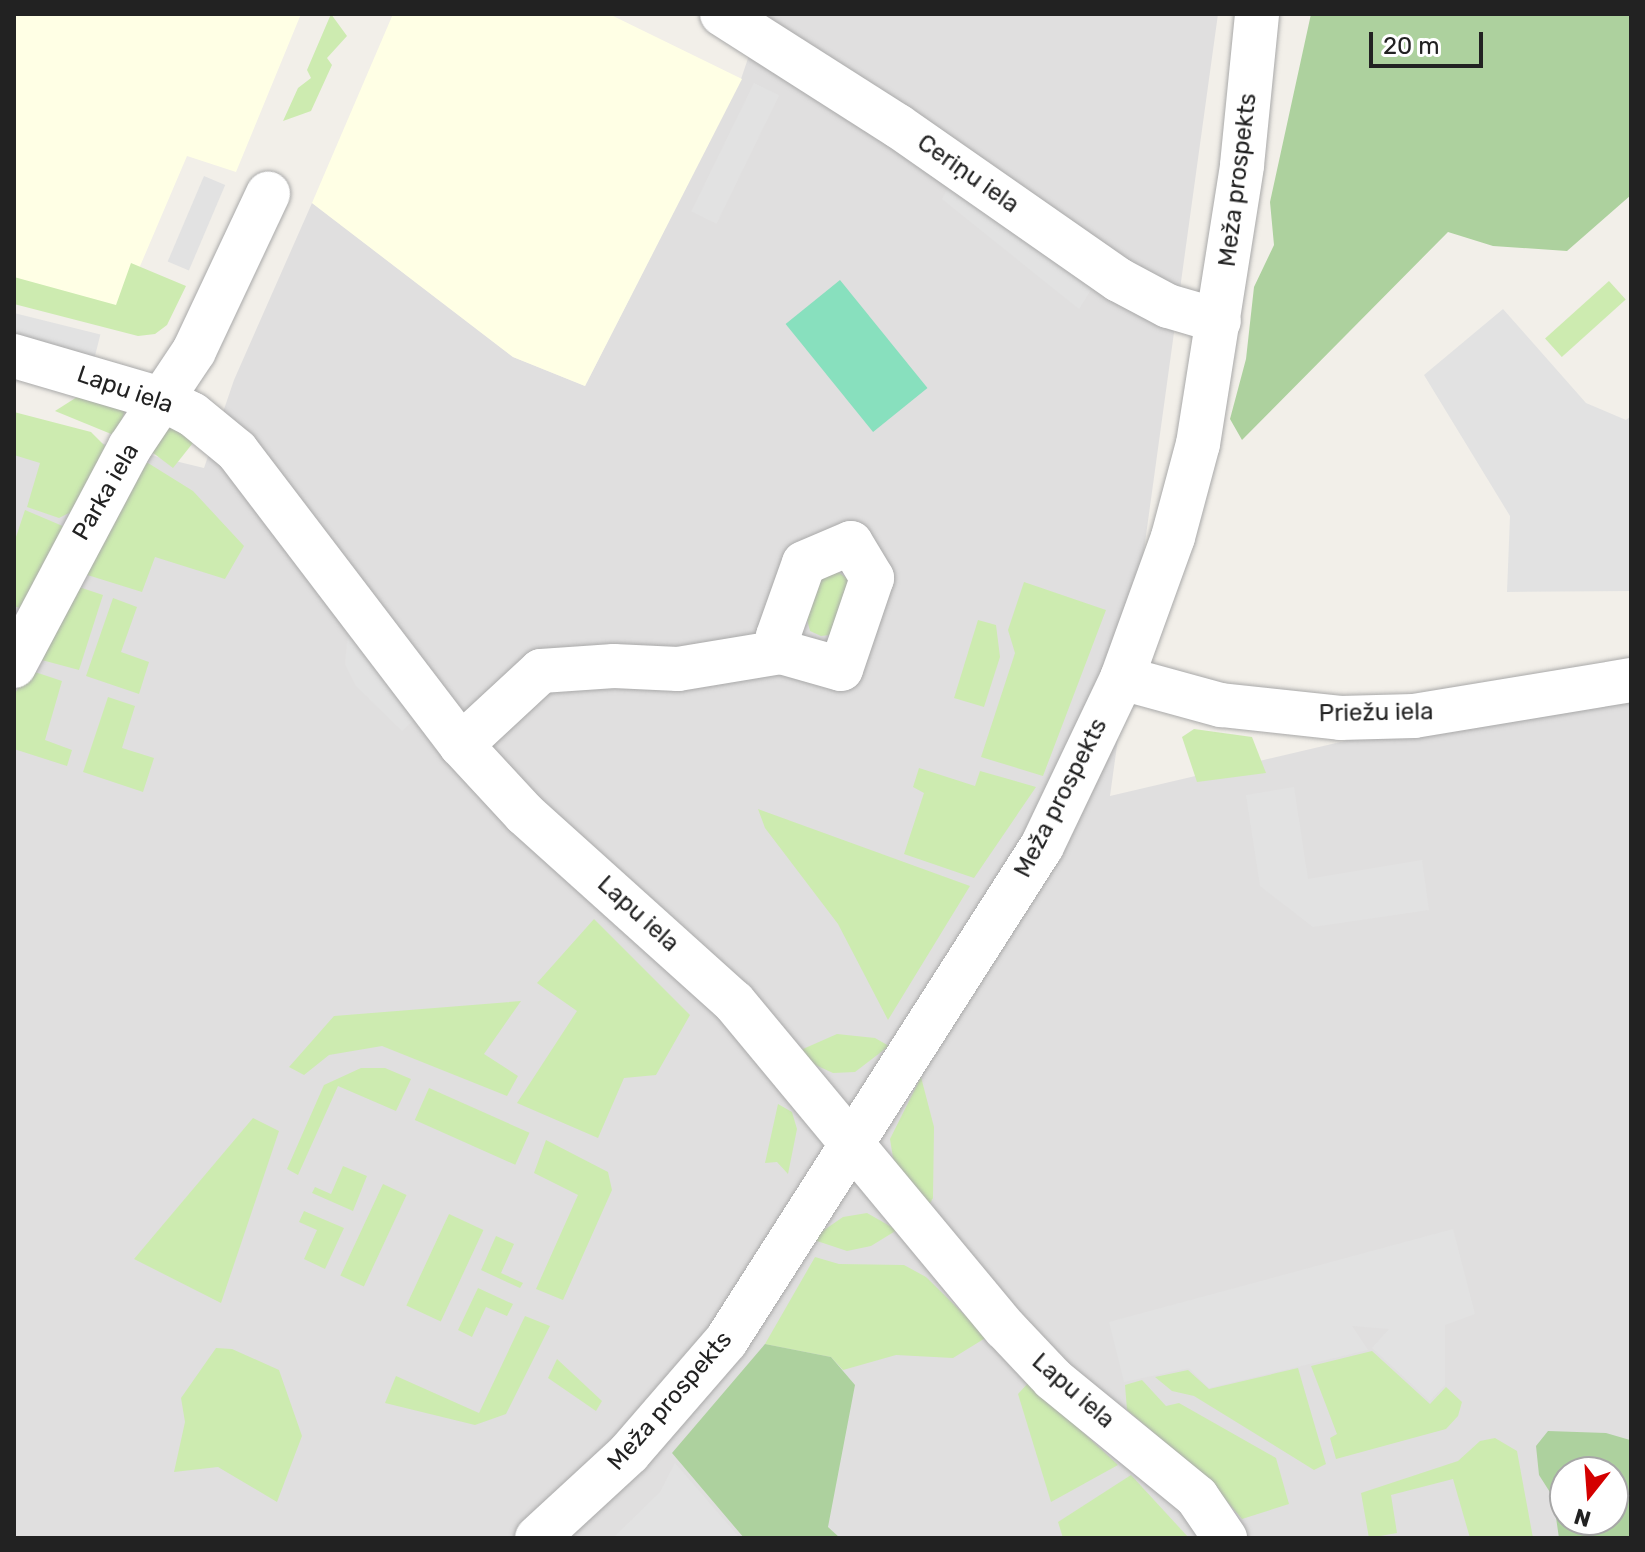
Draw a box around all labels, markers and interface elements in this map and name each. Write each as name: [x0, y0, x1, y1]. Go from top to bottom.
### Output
scale bar: [1373, 16, 1487, 66]
text: 20 m: [1383, 32, 1440, 60]
street label: Meža prospekts: [1213, 92, 1263, 268]
street label: Ceriņu iela: [912, 128, 1024, 220]
street label: Lapu iela: [73, 360, 177, 420]
street label: Parka iela: [67, 438, 145, 546]
street label: Priežu iela: [1318, 698, 1434, 728]
street label: Meža prospekts: [1008, 714, 1114, 882]
street label: Lapu iela: [591, 870, 685, 958]
street label: Meža prospekts: [602, 1326, 738, 1476]
street label: Lapu iela: [1026, 1347, 1120, 1435]
north arrow: [1549, 1456, 1629, 1536]
text: N: [1571, 1502, 1594, 1533]

